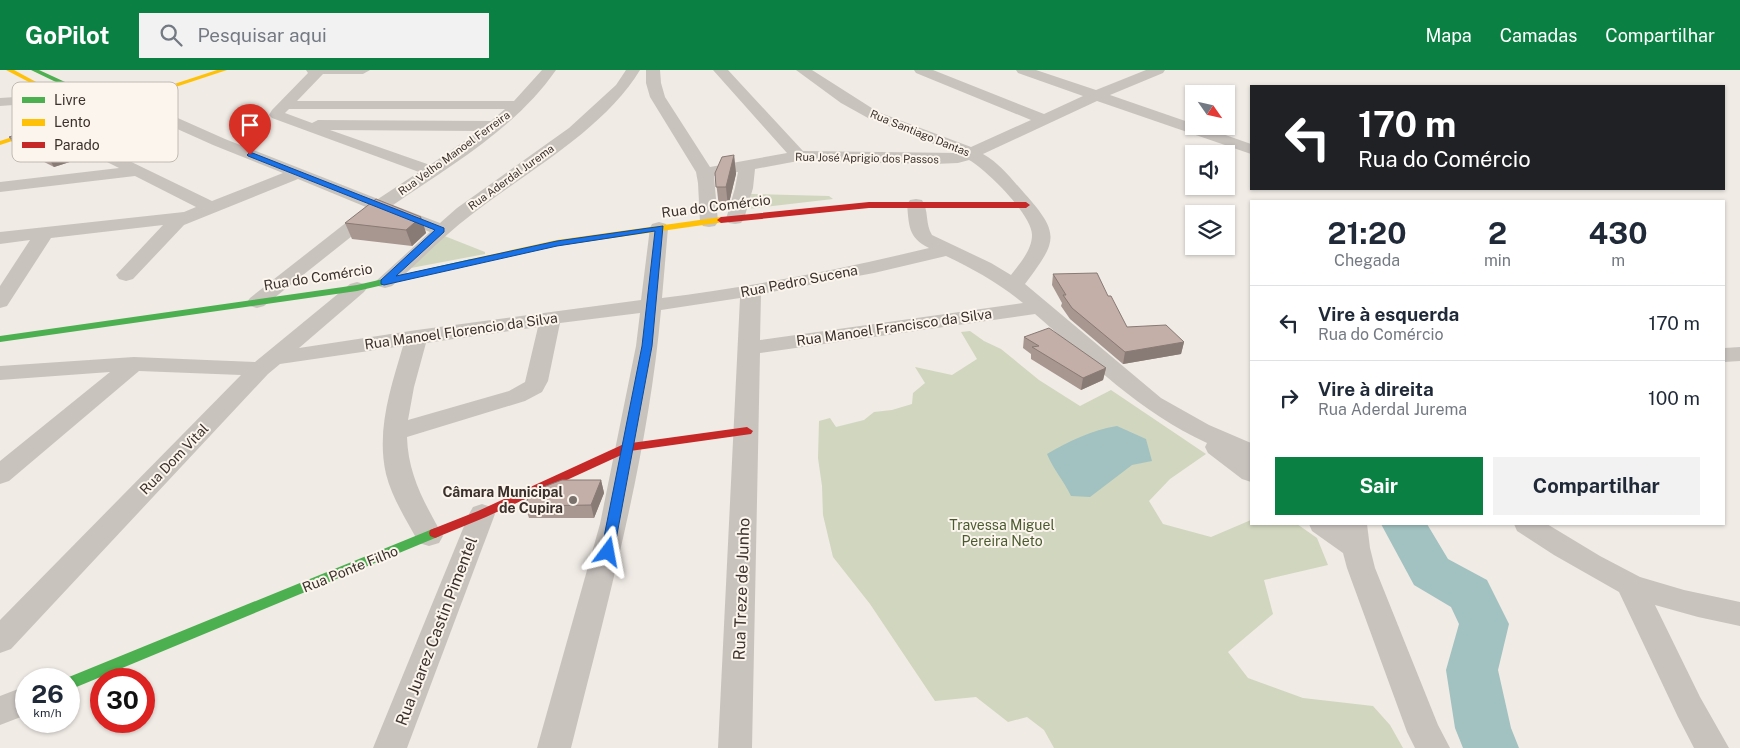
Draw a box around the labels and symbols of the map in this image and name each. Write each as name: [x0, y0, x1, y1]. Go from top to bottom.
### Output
legend: [12, 82, 178, 162]
north arrow: [1185, 85, 1235, 135]
text: Livre: [54, 92, 86, 108]
pin: [229, 104, 271, 155]
street label: Rua Santiago Dantas: [868, 108, 972, 159]
street label: Rua Velho Manoel Ferreira: [396, 109, 512, 197]
text: Lento: [54, 114, 91, 130]
text: Parado: [54, 137, 100, 153]
street label: Rua Aderdal Jurema: [466, 142, 556, 212]
street label: Rua José Aprigio dos Passos: [795, 151, 939, 165]
street label: Rua do Comércio: [661, 191, 772, 221]
street label: Rua do Comércio: [262, 260, 374, 293]
street label: Rua Pedro Sucena: [739, 262, 859, 300]
street label: Rua Manoel Francisco da Silva: [795, 305, 993, 349]
street label: Rua Manoel Florencio da Silva: [363, 310, 559, 352]
street label: Rua Dom Vital: [136, 420, 212, 498]
place label: Câmara Municipal de Cupira: [442, 484, 563, 516]
marker: Câmara Municipal de Cupira: [567, 494, 579, 506]
street label: Rua Treze de Junho: [730, 517, 753, 661]
park label: Travessa Miguel Pereira Neto: [949, 517, 1055, 549]
position arrow: [581, 525, 633, 577]
street label: Rua Juarez Castin Pimentel: [392, 534, 481, 728]
street label: Rua Ponte Filho: [300, 543, 400, 595]
speed limit sign: 30: [90, 668, 155, 733]

